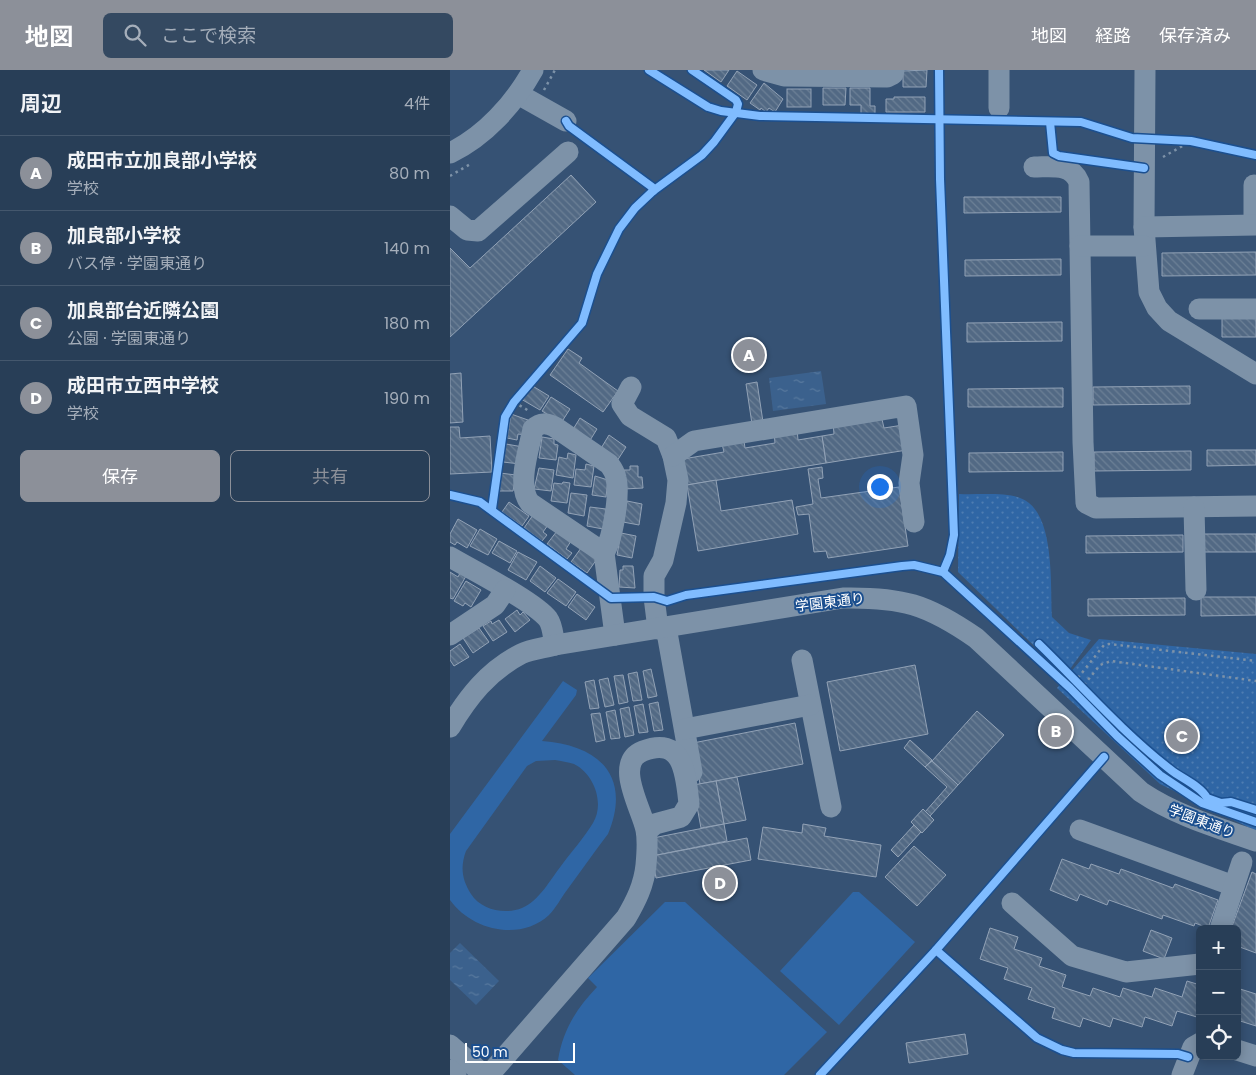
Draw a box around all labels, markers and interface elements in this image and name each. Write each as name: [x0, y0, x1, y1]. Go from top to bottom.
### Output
search box: [103, 13, 453, 58]
text: 地図: [25, 20, 73, 53]
icon: search: [121, 21, 149, 49]
text: ここで検索: [161, 22, 256, 49]
text: 地図: [1031, 23, 1067, 48]
text: 経路: [1095, 23, 1131, 48]
text: 保存済み: [1159, 23, 1231, 48]
text: 周辺: [20, 89, 62, 118]
text: 4件: [404, 92, 430, 115]
text: 成田市立加良部小学校: [67, 147, 257, 174]
text: A: [30, 162, 42, 185]
text: 80 m: [389, 162, 430, 185]
text: 学校: [67, 177, 99, 200]
text: 加良部小学校: [67, 222, 181, 249]
text: B: [31, 237, 41, 260]
text: 140 m: [384, 237, 430, 260]
text: バス停 · 学園東通り: [67, 252, 207, 275]
text: 加良部台近隣公園: [67, 297, 219, 324]
text: C: [30, 312, 42, 335]
text: 180 m: [384, 312, 430, 335]
text: 公園 · 学園東通り: [67, 327, 191, 350]
pin: A: [733, 336, 765, 374]
text: 成田市立西中学校: [67, 372, 219, 399]
text: D: [30, 387, 42, 410]
text: 190 m: [384, 387, 430, 410]
text: 学校: [67, 402, 99, 425]
button: 保存: [20, 450, 220, 502]
button: 共有: [230, 450, 430, 502]
your location: [867, 474, 893, 500]
street label: 学園東通り: [794, 588, 866, 616]
pin: B: [1040, 712, 1072, 750]
pin: C: [1166, 717, 1198, 755]
street label: 学園東通り: [1166, 799, 1238, 843]
pin: D: [704, 864, 736, 902]
map controls: [1196, 925, 1241, 1060]
button: +: [1196, 925, 1241, 970]
button: −: [1196, 970, 1241, 1015]
button: locate: [1196, 1015, 1241, 1060]
scale bar: [465, 1040, 575, 1063]
text: 50 m: [472, 1042, 508, 1062]

